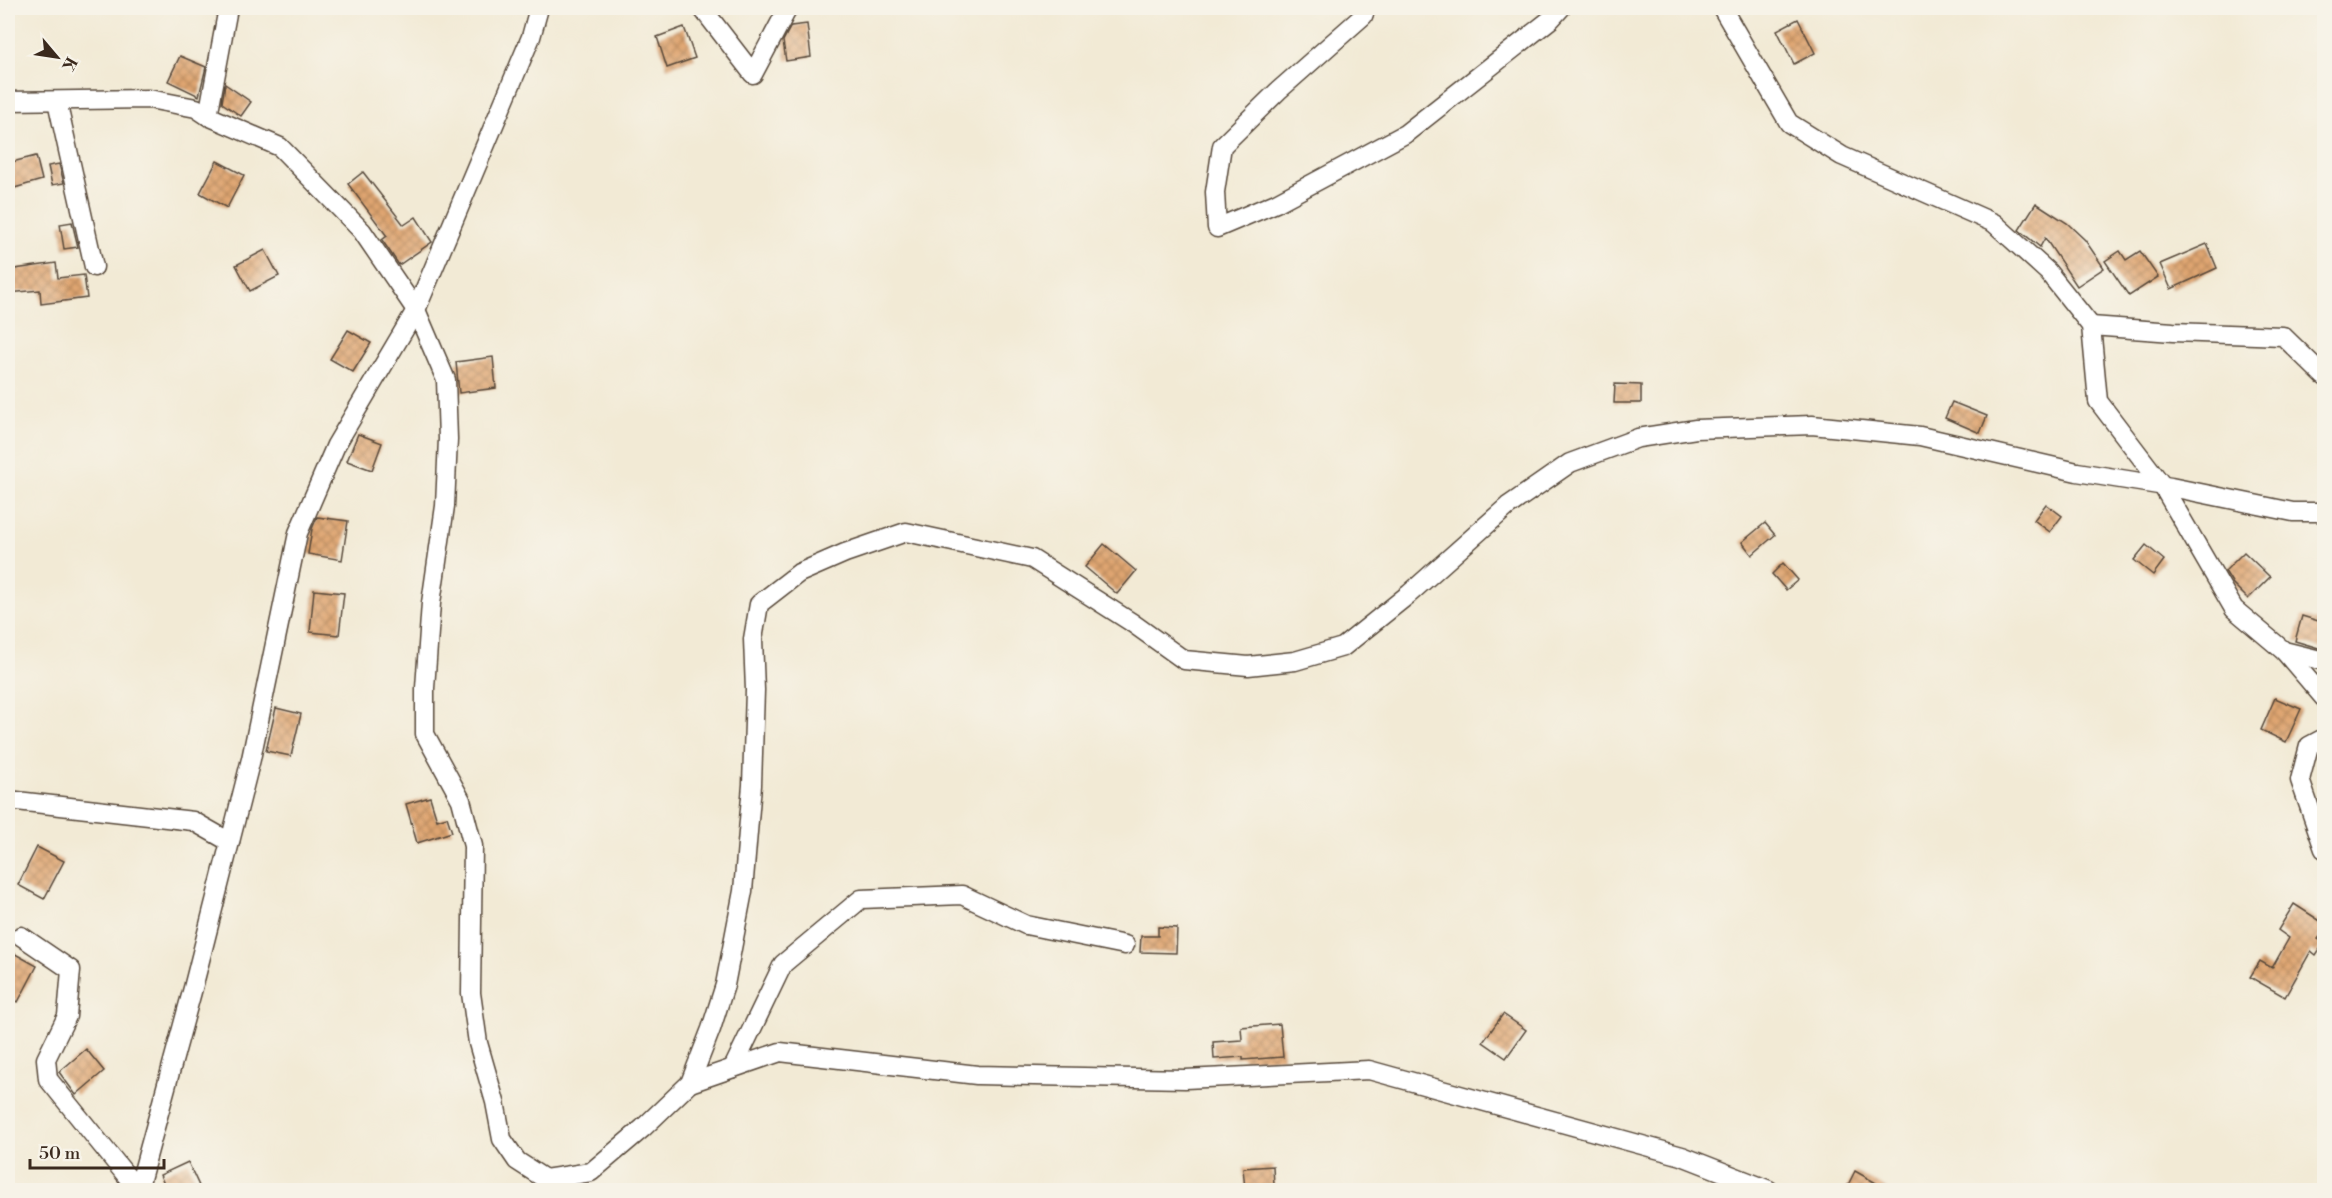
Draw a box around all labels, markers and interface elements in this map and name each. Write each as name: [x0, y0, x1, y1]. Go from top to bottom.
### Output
north arrow: [27, 27, 87, 87]
text: K: [57, 53, 81, 75]
scale bar: [30, 1132, 164, 1170]
text: 50 m: [39, 1142, 81, 1165]

